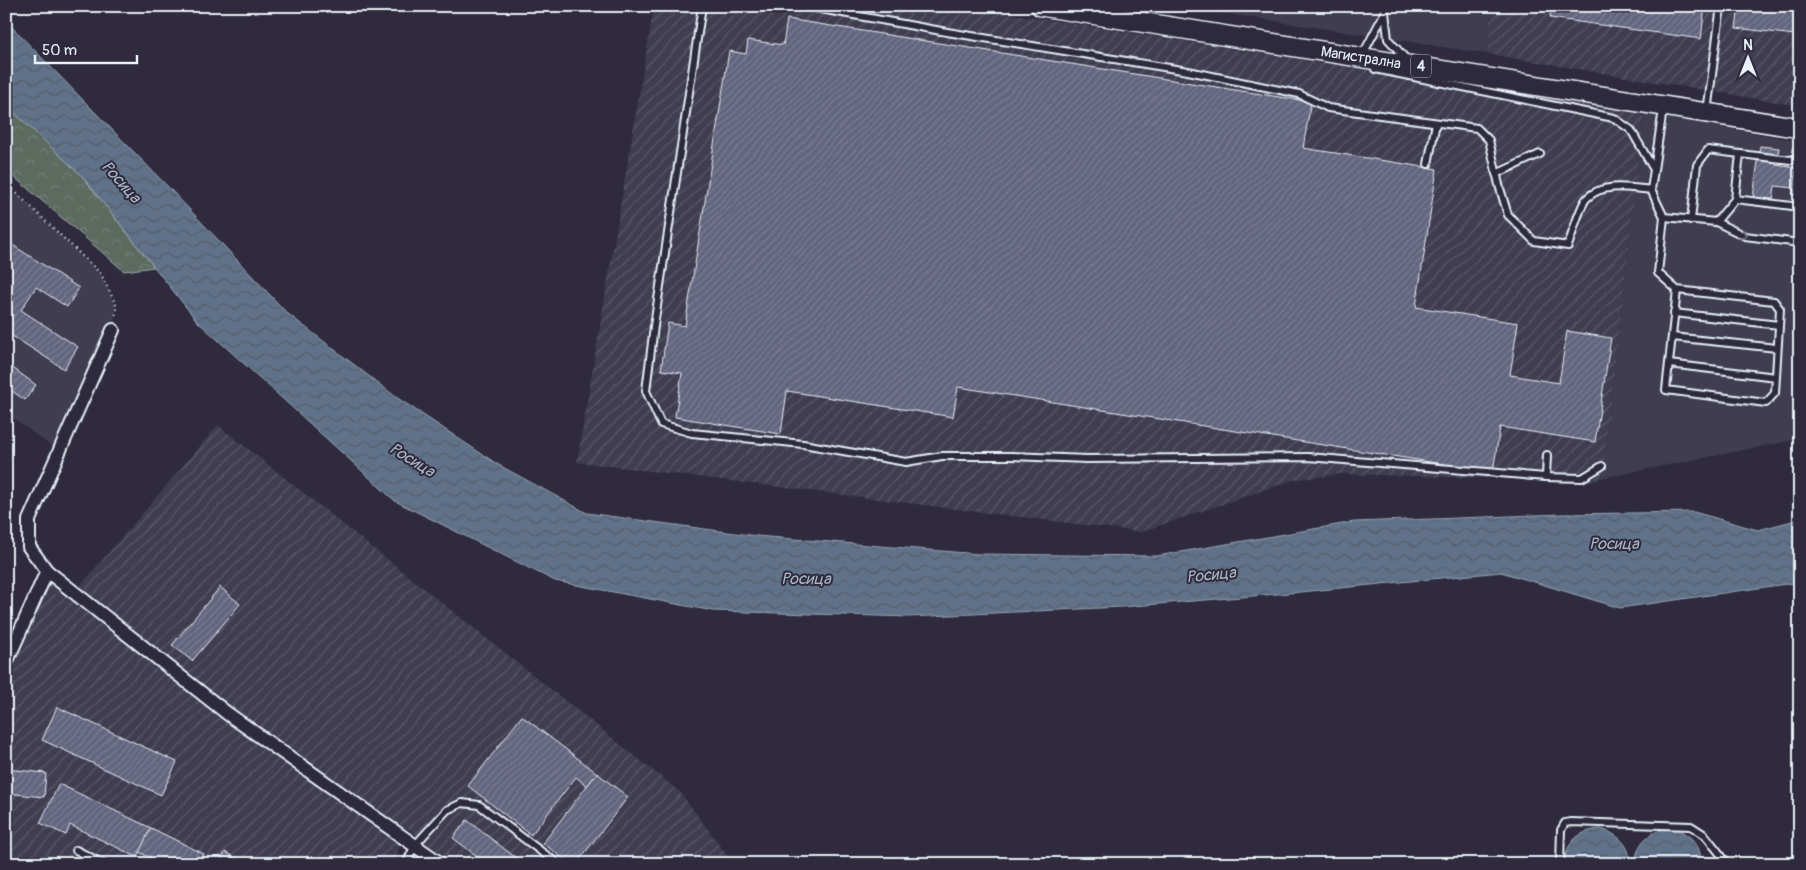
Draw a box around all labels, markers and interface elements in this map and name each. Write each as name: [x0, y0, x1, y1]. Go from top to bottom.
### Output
scale bar: [35, 32, 138, 64]
north arrow: [1724, 32, 1774, 82]
text: N: [1743, 37, 1753, 54]
text: 50 m: [42, 41, 77, 60]
street label: Магистрална: [1319, 42, 1402, 73]
road number: 4: [1411, 54, 1431, 78]
water label: Росица: [97, 157, 146, 208]
one-way arrow: [1740, 229, 1748, 239]
water label: Росица: [386, 438, 440, 482]
water label: Росица: [1589, 534, 1640, 554]
water label: Росица: [1185, 562, 1238, 588]
water label: Росица: [781, 569, 832, 589]

